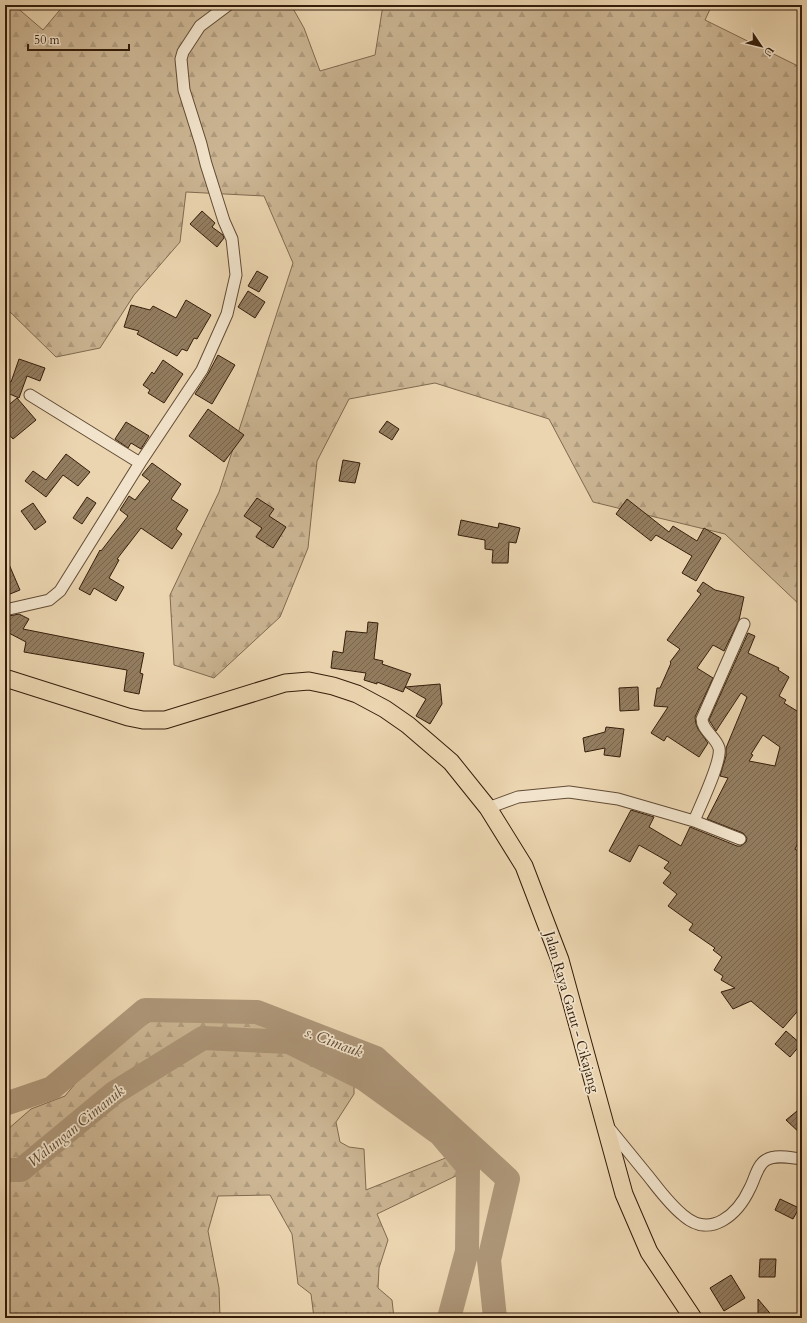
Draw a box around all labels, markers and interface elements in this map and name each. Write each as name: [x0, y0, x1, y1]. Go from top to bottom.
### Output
scale bar: [28, 26, 129, 52]
north arrow: [741, 26, 781, 66]
text: 50 m: [34, 32, 61, 48]
text: U: [760, 43, 778, 59]
street label: Jalan Raya Garut - Cikajang: [539, 927, 604, 1095]
water label: s. Cimauk: [302, 1022, 366, 1062]
water label: Walungan Cimanuk: [23, 1080, 129, 1171]

